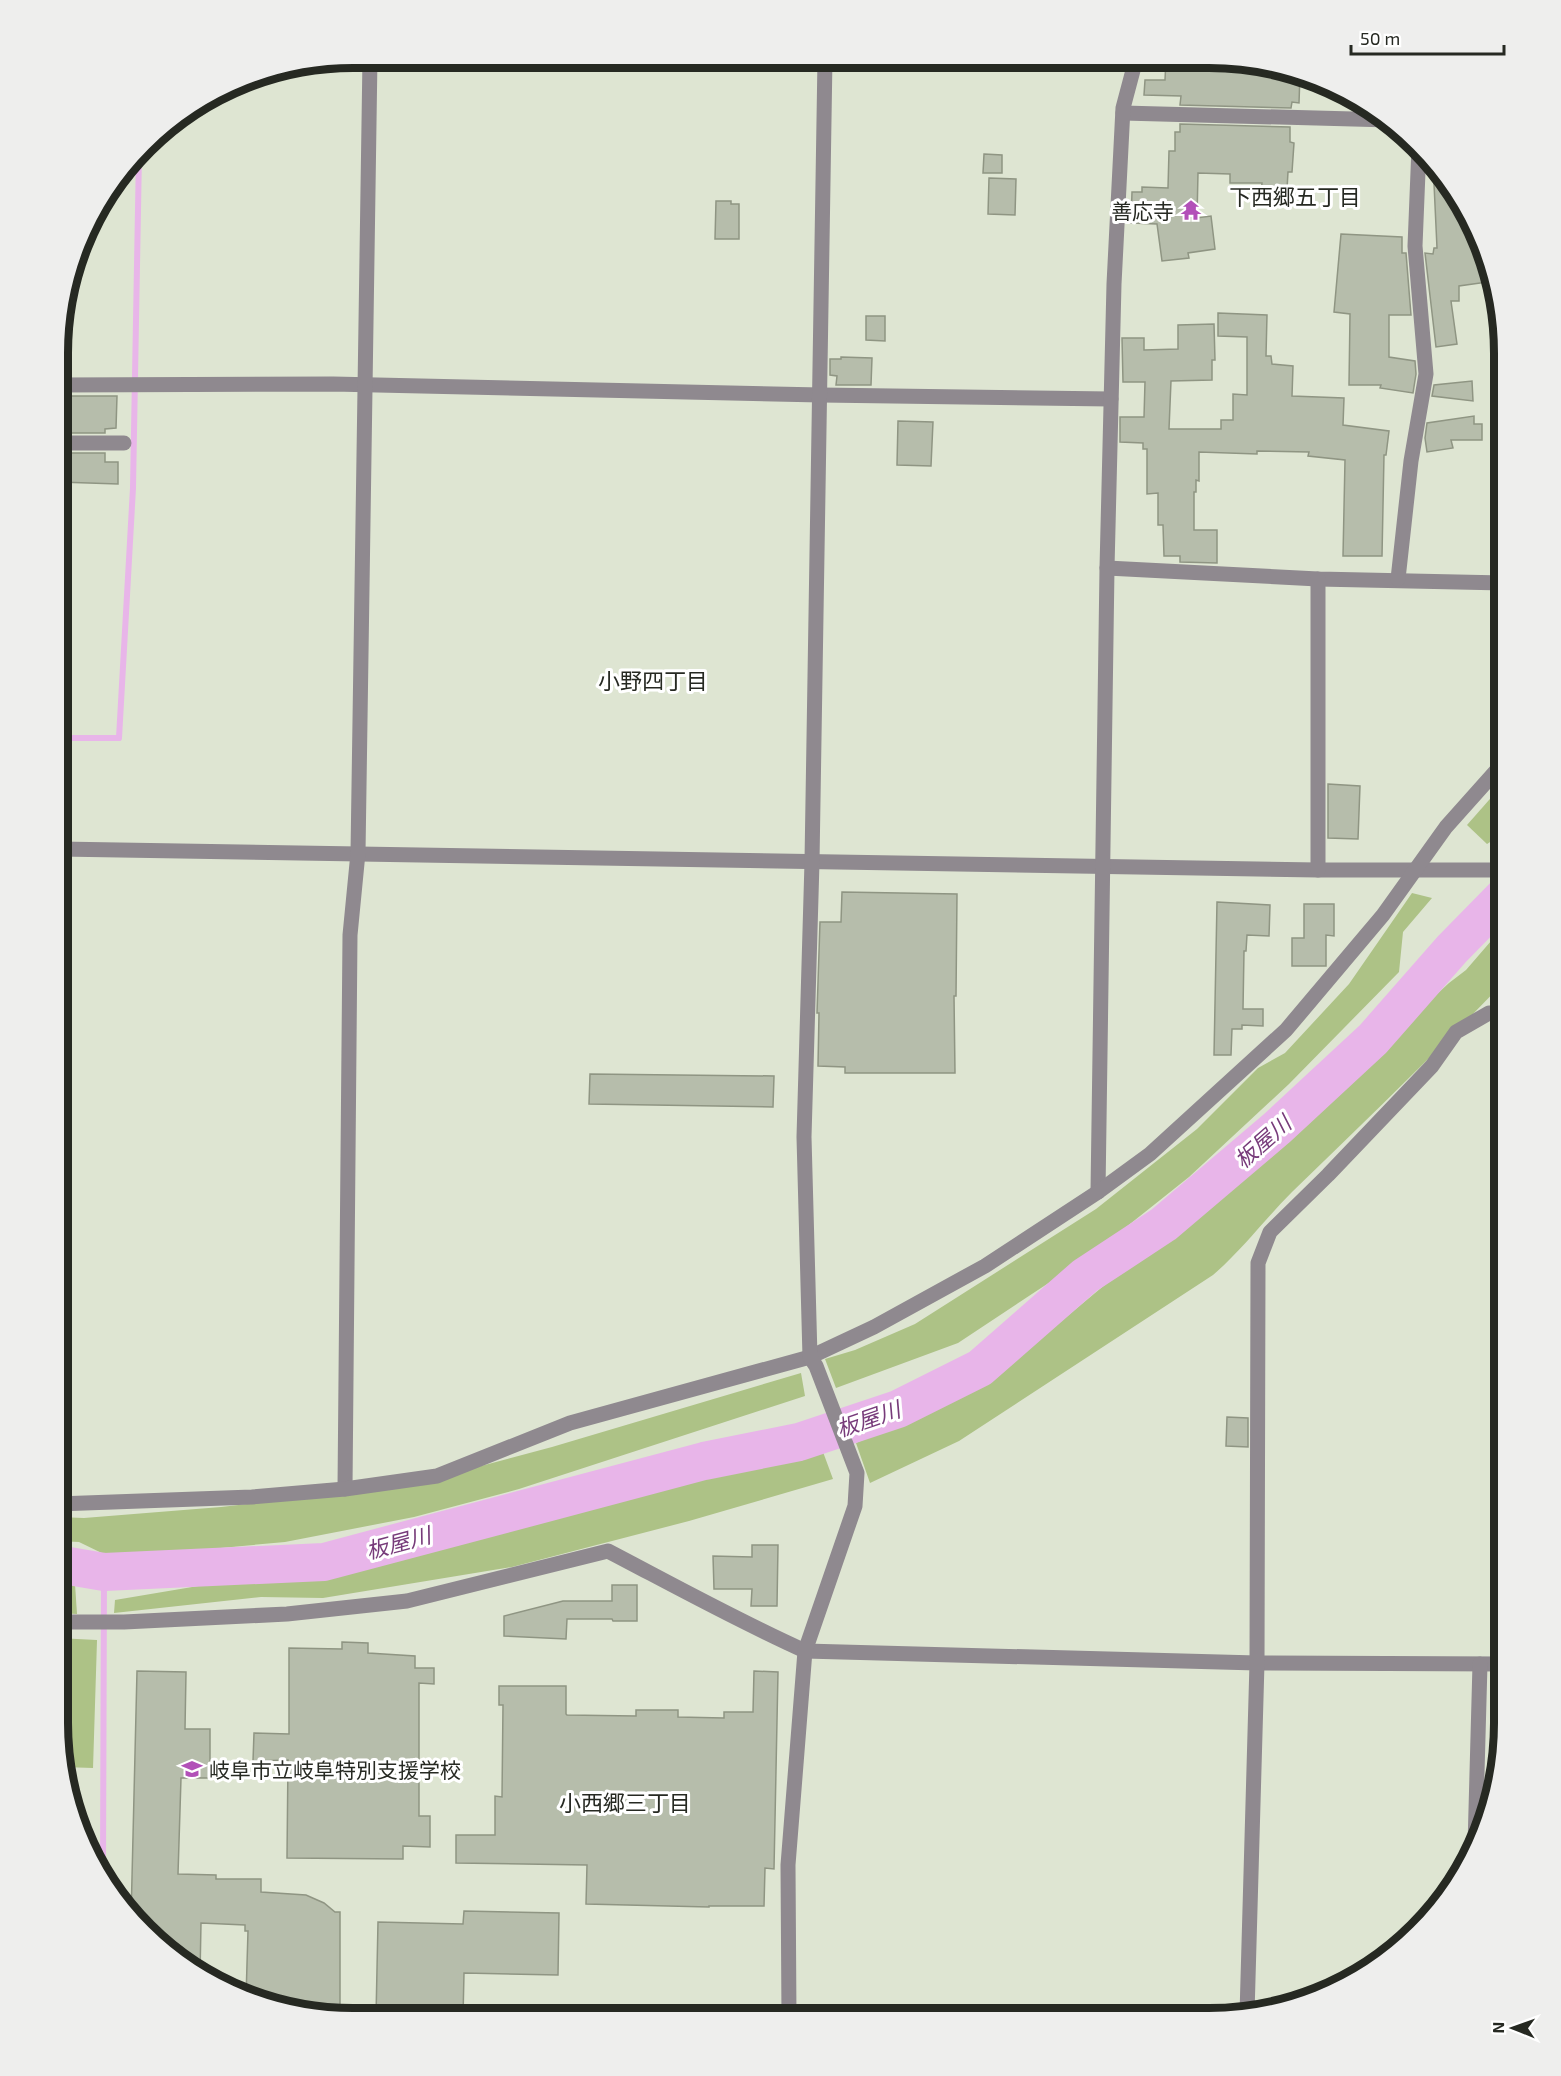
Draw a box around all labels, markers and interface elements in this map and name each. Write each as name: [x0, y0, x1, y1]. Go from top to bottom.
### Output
scale bar: [1351, 18, 1504, 56]
text: 50 m: [1360, 27, 1400, 49]
district label: 下西郷五丁目: [1229, 183, 1361, 209]
place label: 善応寺: [1111, 198, 1174, 223]
temple icon: 善応寺: [1179, 198, 1203, 222]
district label: 小野四丁目: [598, 667, 708, 693]
water label: 板屋川: [1229, 1108, 1297, 1172]
water label: 板屋川: [833, 1394, 905, 1441]
water label: 板屋川: [363, 1520, 435, 1563]
school or university icon: 岐阜市立岐阜特別支援学校: [180, 1757, 204, 1781]
place label: 岐阜市立岐阜特別支援学校: [209, 1757, 461, 1782]
district label: 小西郷三丁目: [559, 1789, 691, 1815]
north arrow: [1483, 1998, 1543, 2058]
text: N: [1488, 2022, 1507, 2034]

